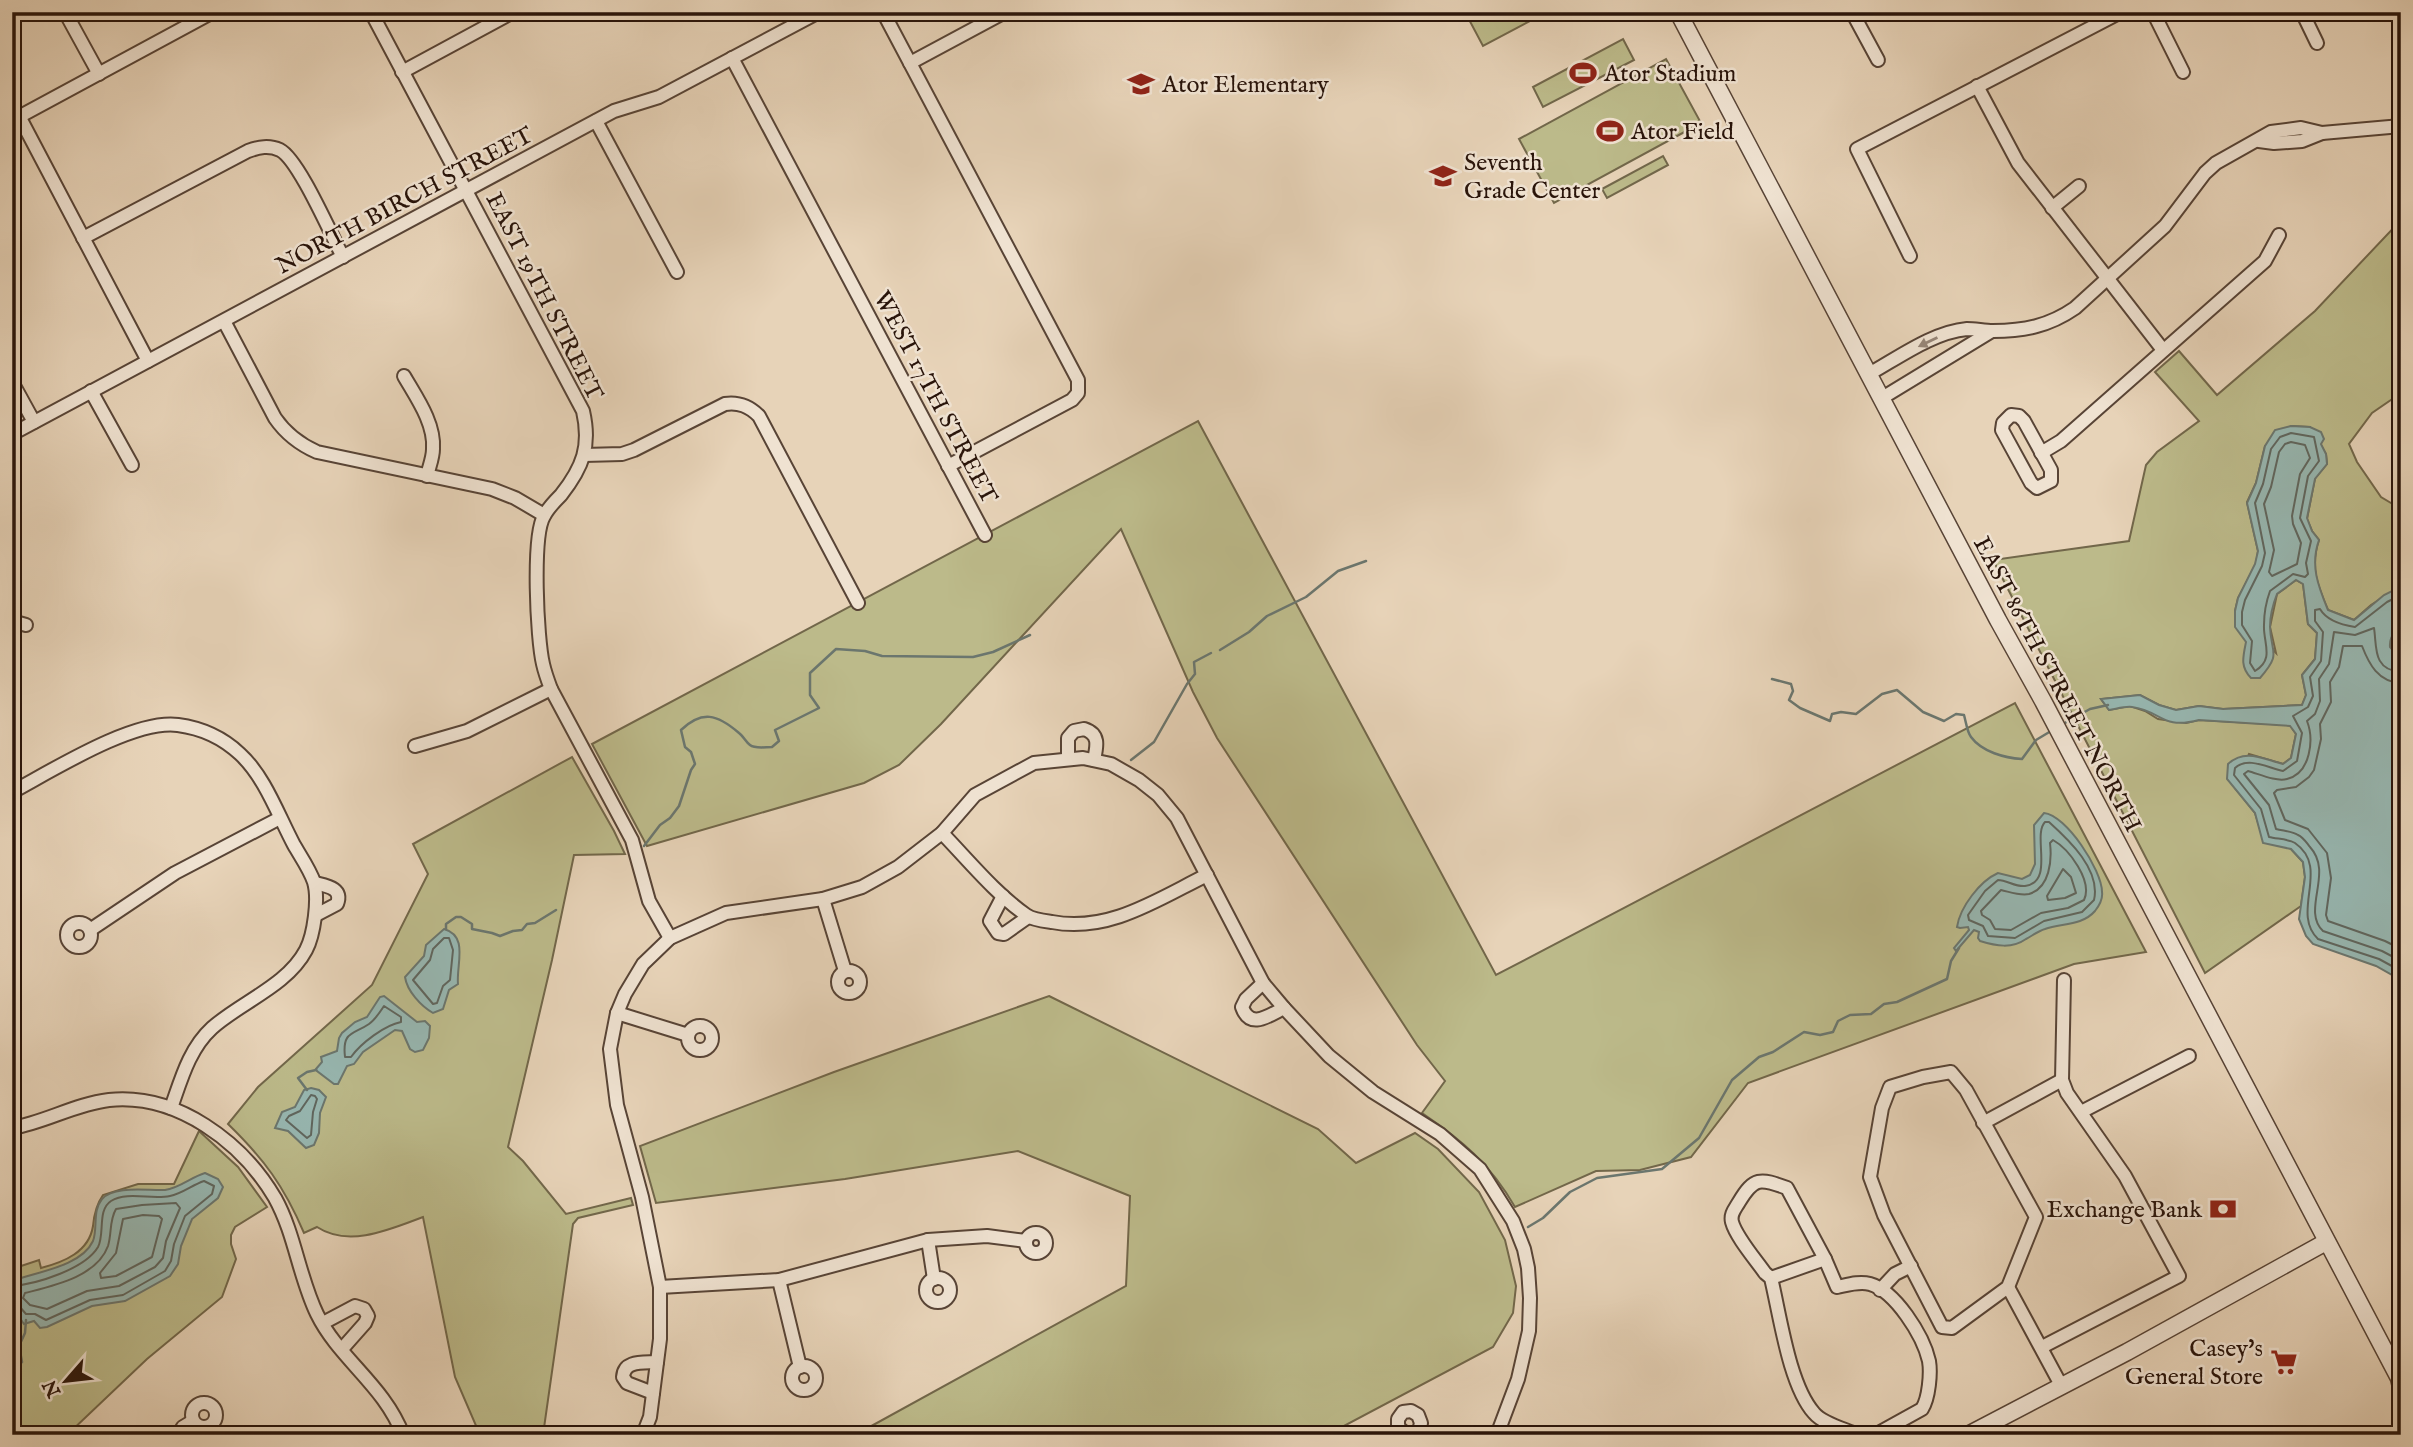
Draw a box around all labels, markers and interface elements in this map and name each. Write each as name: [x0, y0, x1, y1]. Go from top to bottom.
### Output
sports icon: Ator Stadium: [1568, 58, 1598, 88]
place label: Ator Stadium: [1603, 59, 1736, 90]
school or university icon: Ator Elementary: [1126, 69, 1156, 99]
place label: Ator Elementary: [1161, 70, 1329, 101]
sports icon: Ator Field: [1595, 116, 1625, 146]
place label: Ator Field: [1630, 117, 1734, 148]
street label: NORTH BIRCH STREET: [271, 120, 539, 282]
place label: Seventh Grade Center: [1464, 148, 1600, 207]
school or university icon: Seventh Grade Center: [1428, 161, 1458, 191]
street label: EAST 19TH STREET: [478, 188, 610, 406]
street label: WEST 17TH STREET: [865, 286, 1004, 510]
one-way arrow: [1918, 337, 1938, 348]
street label: EAST 86TH STREET NORTH: [1965, 531, 2148, 838]
bank icon: Exchange Bank: [2208, 1194, 2238, 1224]
place label: Exchange Bank: [2046, 1195, 2202, 1226]
place label: Casey's General Store: [2125, 1334, 2263, 1393]
north arrow: [32, 1346, 102, 1416]
supermarket icon: Casey's General Store: [2269, 1347, 2299, 1377]
text: N: [38, 1375, 68, 1402]

